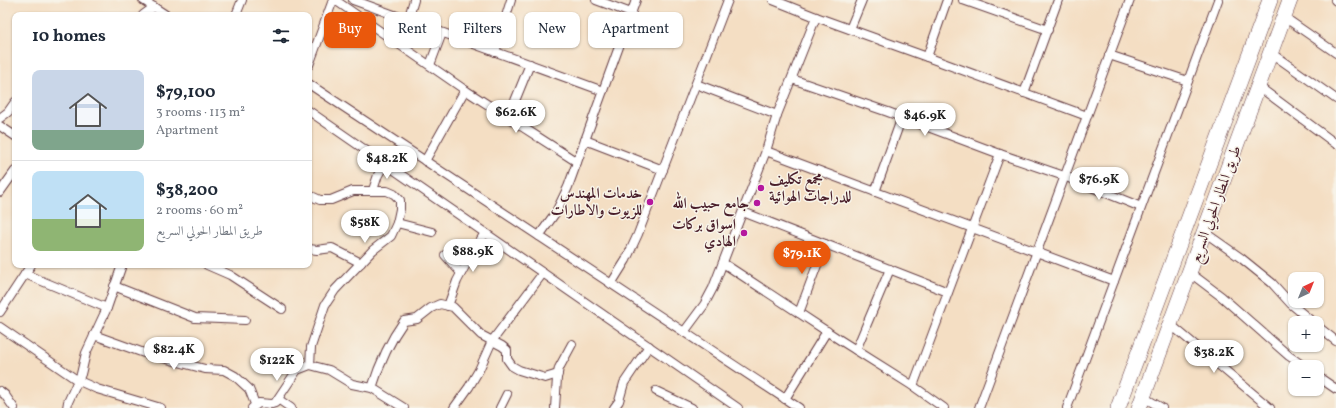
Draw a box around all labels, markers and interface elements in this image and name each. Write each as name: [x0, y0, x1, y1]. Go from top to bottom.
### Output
chip: Buy: [324, 12, 376, 48]
chip: Rent: [384, 12, 441, 48]
chip: Filters: [449, 12, 516, 48]
chip: New: [524, 12, 580, 48]
chip: Apartment: [588, 12, 683, 48]
text: 10 homes: [32, 25, 106, 48]
icon: filters: [270, 25, 292, 47]
text: $79,100: [156, 81, 216, 104]
icon: home: [64, 86, 112, 134]
pin: $62.6K: [483, 100, 549, 134]
pin: $46.9K: [892, 103, 958, 137]
text: 3 rooms · 113 m²: [156, 104, 245, 122]
text: $62.6K: [495, 104, 537, 122]
text: $46.9K: [904, 107, 946, 125]
text: Apartment: [156, 122, 219, 140]
street label: طريق المطار الحولي السريع: [1185, 143, 1249, 267]
pin: $48.2K: [354, 146, 420, 180]
text: $48.2K: [366, 150, 408, 168]
pin: $76.9K: [1066, 167, 1132, 201]
place label: مجمع تكليف للدراجات الهوائية: [769, 170, 851, 208]
text: $76.9K: [1079, 171, 1119, 189]
text: $38,200: [156, 179, 218, 202]
marker: مجمع تكليف للدراجات الهوائية: [756, 183, 766, 193]
place label: خدمات المهندس للزيوت والاطارات: [551, 184, 642, 222]
icon: home: [64, 187, 112, 235]
place label: جامع حبيب الله: [673, 191, 749, 217]
marker: خدمات المهندس للزيوت والاطارات: [645, 197, 655, 207]
marker: جامع حبيب الله: [752, 198, 762, 208]
text: 2 rooms · 60 m²: [156, 202, 243, 220]
pin: $58K: [341, 210, 389, 244]
text: $58K: [350, 214, 380, 232]
place label: اسواق بركات الهادي: [672, 215, 736, 253]
text: طريق المطار الحولي السريع: [156, 223, 263, 241]
marker: اسواق بركات الهادي: [739, 228, 749, 238]
pin: $88.9K: [440, 239, 506, 273]
pin: $79.1K: [769, 241, 835, 275]
text: $88.9K: [452, 243, 494, 261]
text: $79.1K: [783, 245, 821, 263]
north arrow: [1288, 272, 1324, 308]
map controls: [1288, 272, 1324, 396]
button: +: [1288, 316, 1324, 352]
pin: $82.4K: [141, 337, 207, 371]
pin: $38.2K: [1181, 340, 1247, 374]
text: $82.4K: [153, 341, 195, 359]
text: $38.2K: [1194, 344, 1234, 362]
pin: $122K: [249, 348, 305, 382]
text: $122K: [259, 352, 295, 370]
button: −: [1288, 360, 1324, 396]

